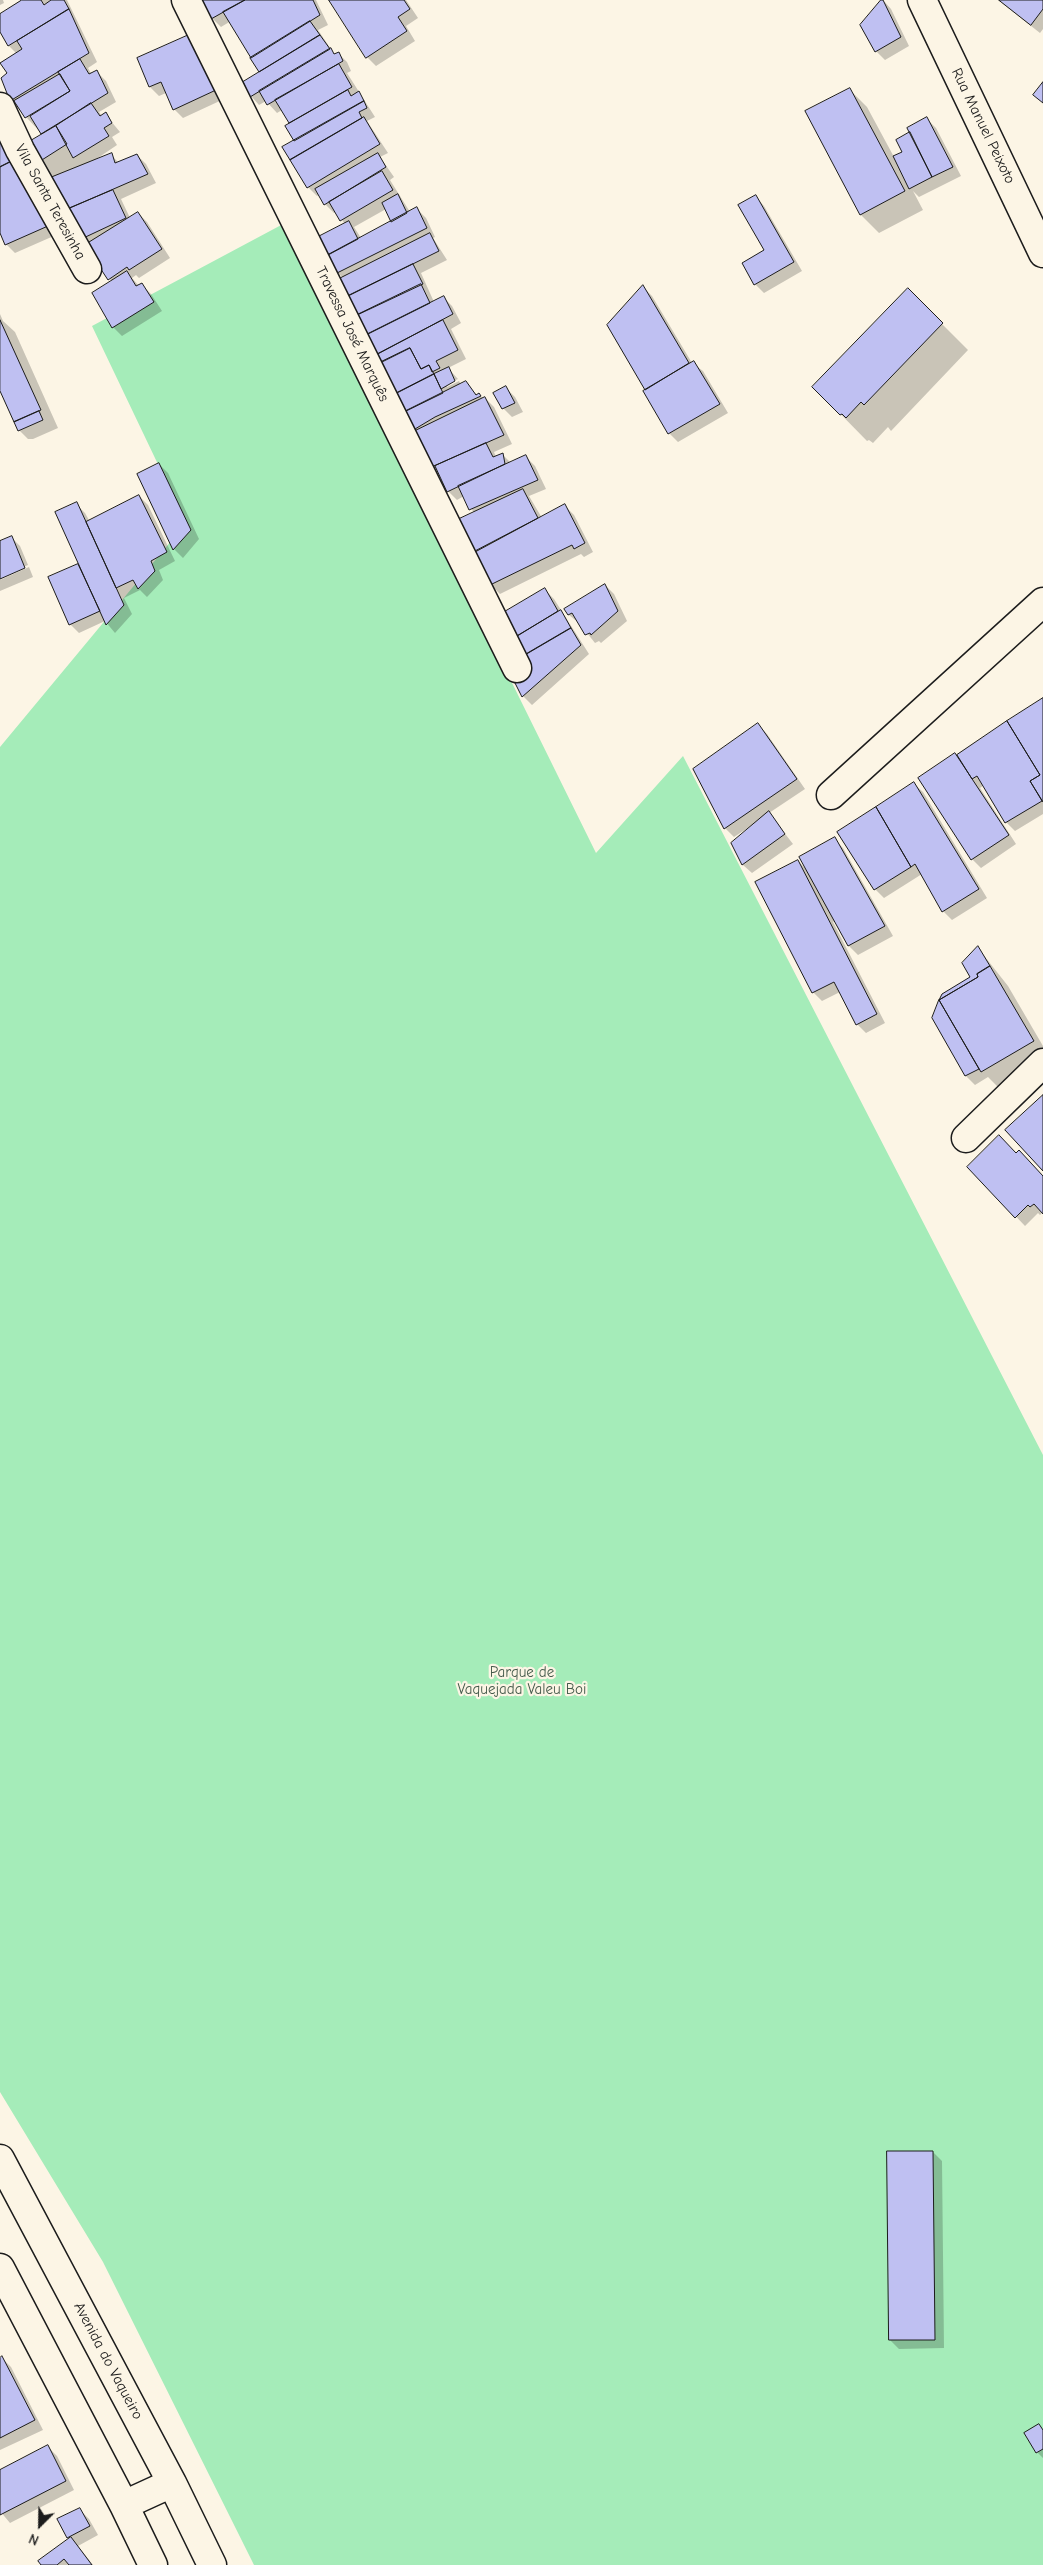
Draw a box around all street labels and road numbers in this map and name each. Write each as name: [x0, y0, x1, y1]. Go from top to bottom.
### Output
street label: Rua Manuel Peixoto: [947, 65, 1019, 187]
street label: Vila Santa Teresinha: [11, 141, 89, 263]
street label: Travessa José Marquês: [311, 263, 393, 405]
street label: Avenida do Vaqueiro: [69, 2299, 147, 2423]

